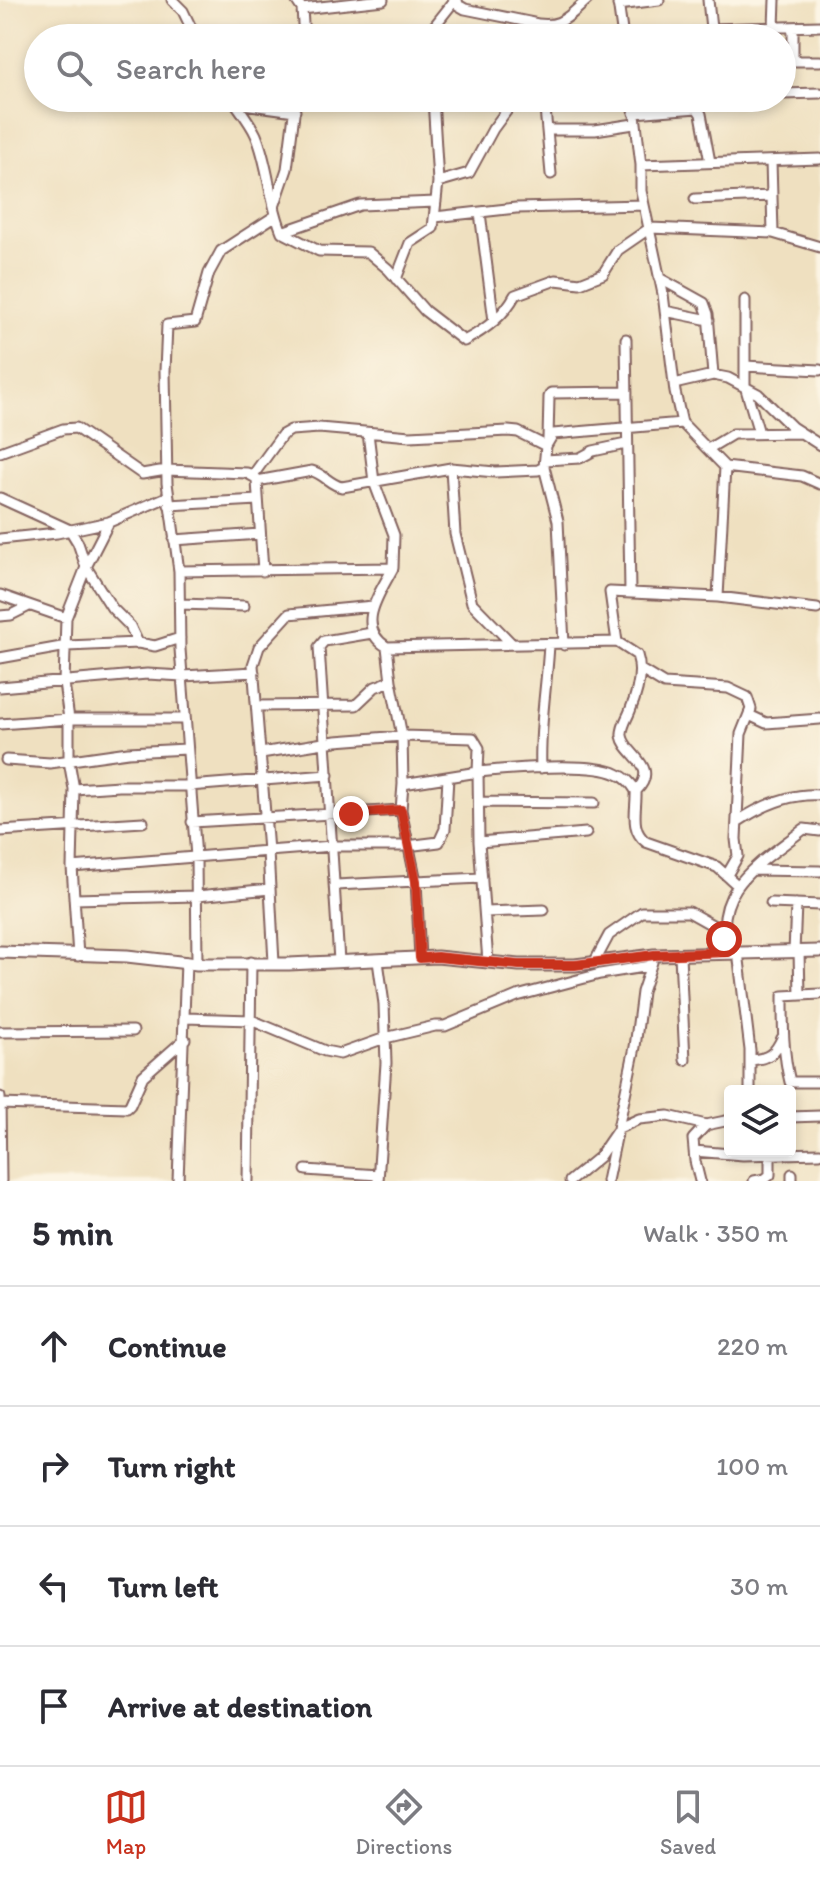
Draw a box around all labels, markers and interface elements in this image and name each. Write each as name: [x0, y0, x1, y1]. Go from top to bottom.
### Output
search box: [24, 24, 796, 112]
icon: search: [52, 46, 96, 90]
text: Search here: [116, 50, 266, 87]
route end: [333, 796, 369, 832]
route start: [706, 921, 742, 957]
map controls: [724, 1085, 796, 1157]
button: layers: [724, 1085, 796, 1157]
text: 5 min: [32, 1213, 113, 1254]
text: Walk · 350 m: [643, 1217, 788, 1249]
icon: ahead: [32, 1324, 76, 1368]
text: Continue: [108, 1328, 227, 1365]
text: 220 m: [717, 1330, 788, 1362]
icon: right: [32, 1444, 76, 1488]
text: Turn right: [108, 1448, 236, 1485]
text: 100 m: [716, 1450, 788, 1482]
icon: left: [32, 1564, 76, 1608]
text: Turn left: [108, 1568, 219, 1605]
text: 30 m: [730, 1570, 788, 1602]
icon: arrive: [32, 1684, 76, 1728]
text: Arrive at destination: [108, 1688, 372, 1725]
tab: Map: [104, 1785, 148, 1860]
tab: Directions: [356, 1785, 452, 1860]
tab: Saved: [660, 1785, 716, 1860]

